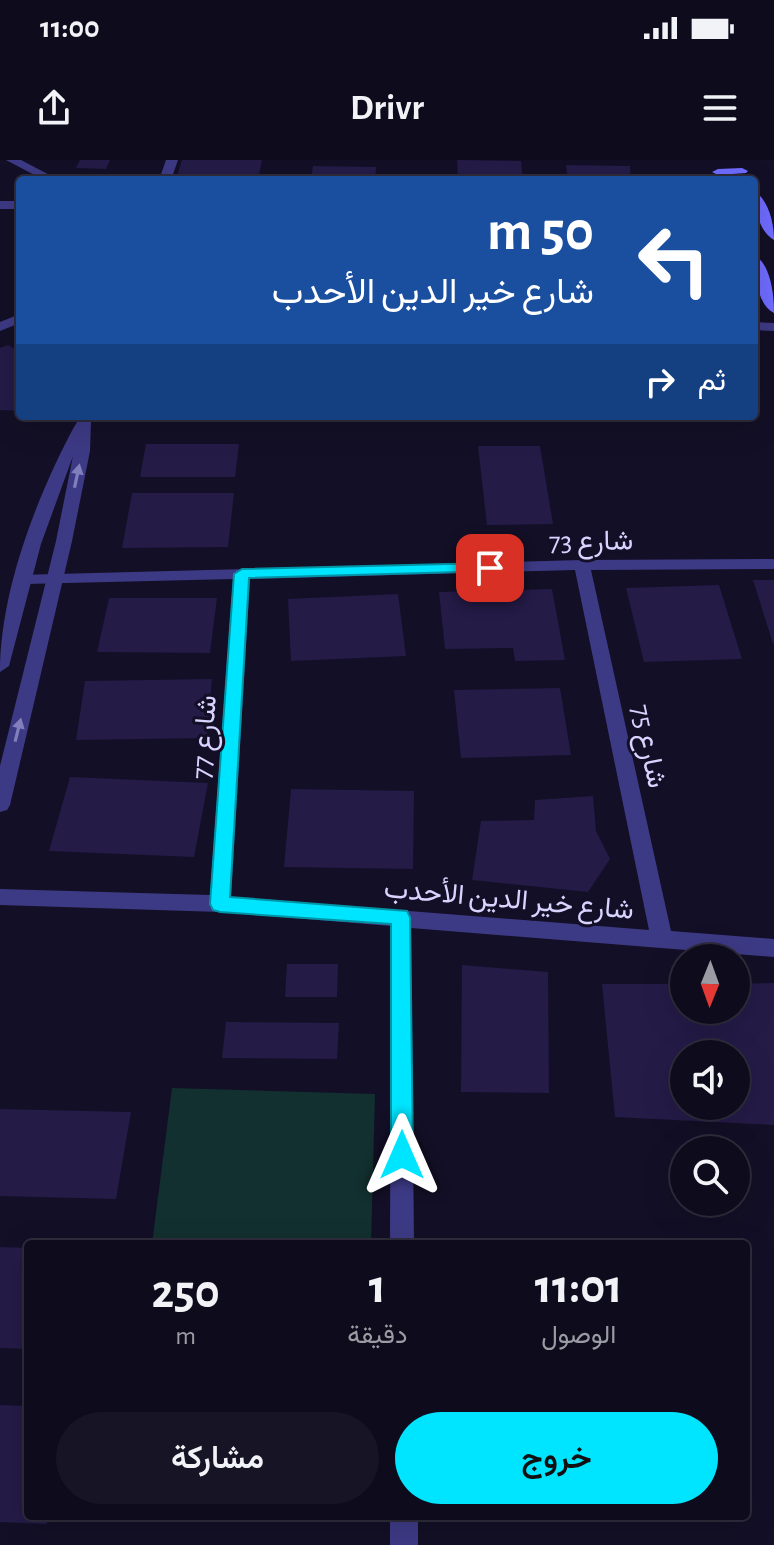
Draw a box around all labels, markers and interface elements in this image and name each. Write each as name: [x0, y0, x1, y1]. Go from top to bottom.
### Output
text: 11:00: [40, 13, 100, 43]
icon: share: [32, 86, 76, 130]
icon: menu: [698, 86, 742, 130]
text: Drivr: [350, 90, 424, 126]
text: 50 m: [487, 204, 594, 260]
icon: left: [622, 208, 726, 312]
text: شارع خير الدين الأحدب: [272, 274, 594, 310]
icon: right: [638, 360, 682, 404]
text: ثم: [698, 366, 726, 396]
one-way arrow: [71, 464, 84, 489]
street label: شارع 73: [549, 527, 633, 560]
pin: [456, 534, 524, 602]
icon: arrive: [468, 546, 512, 590]
street label: شارع 77: [188, 694, 225, 780]
street label: شارع 75: [623, 702, 671, 791]
one-way arrow: [13, 717, 25, 742]
street label: شارع خير الدين الأحدب: [382, 871, 635, 928]
north arrow: [670, 944, 750, 1024]
map controls: [670, 944, 750, 1216]
button: sound: [670, 1040, 750, 1120]
position arrow: [360, 1113, 444, 1197]
button: search: [670, 1136, 750, 1216]
text: 1: [369, 1264, 386, 1312]
text: 11:01: [535, 1264, 623, 1312]
text: 250: [151, 1269, 220, 1317]
text: دقيقة: [347, 1322, 407, 1348]
text: الوصول: [541, 1322, 616, 1348]
text: m: [175, 1323, 196, 1349]
button: مشاركة: [56, 1412, 379, 1504]
button: خروج: [395, 1412, 718, 1504]

